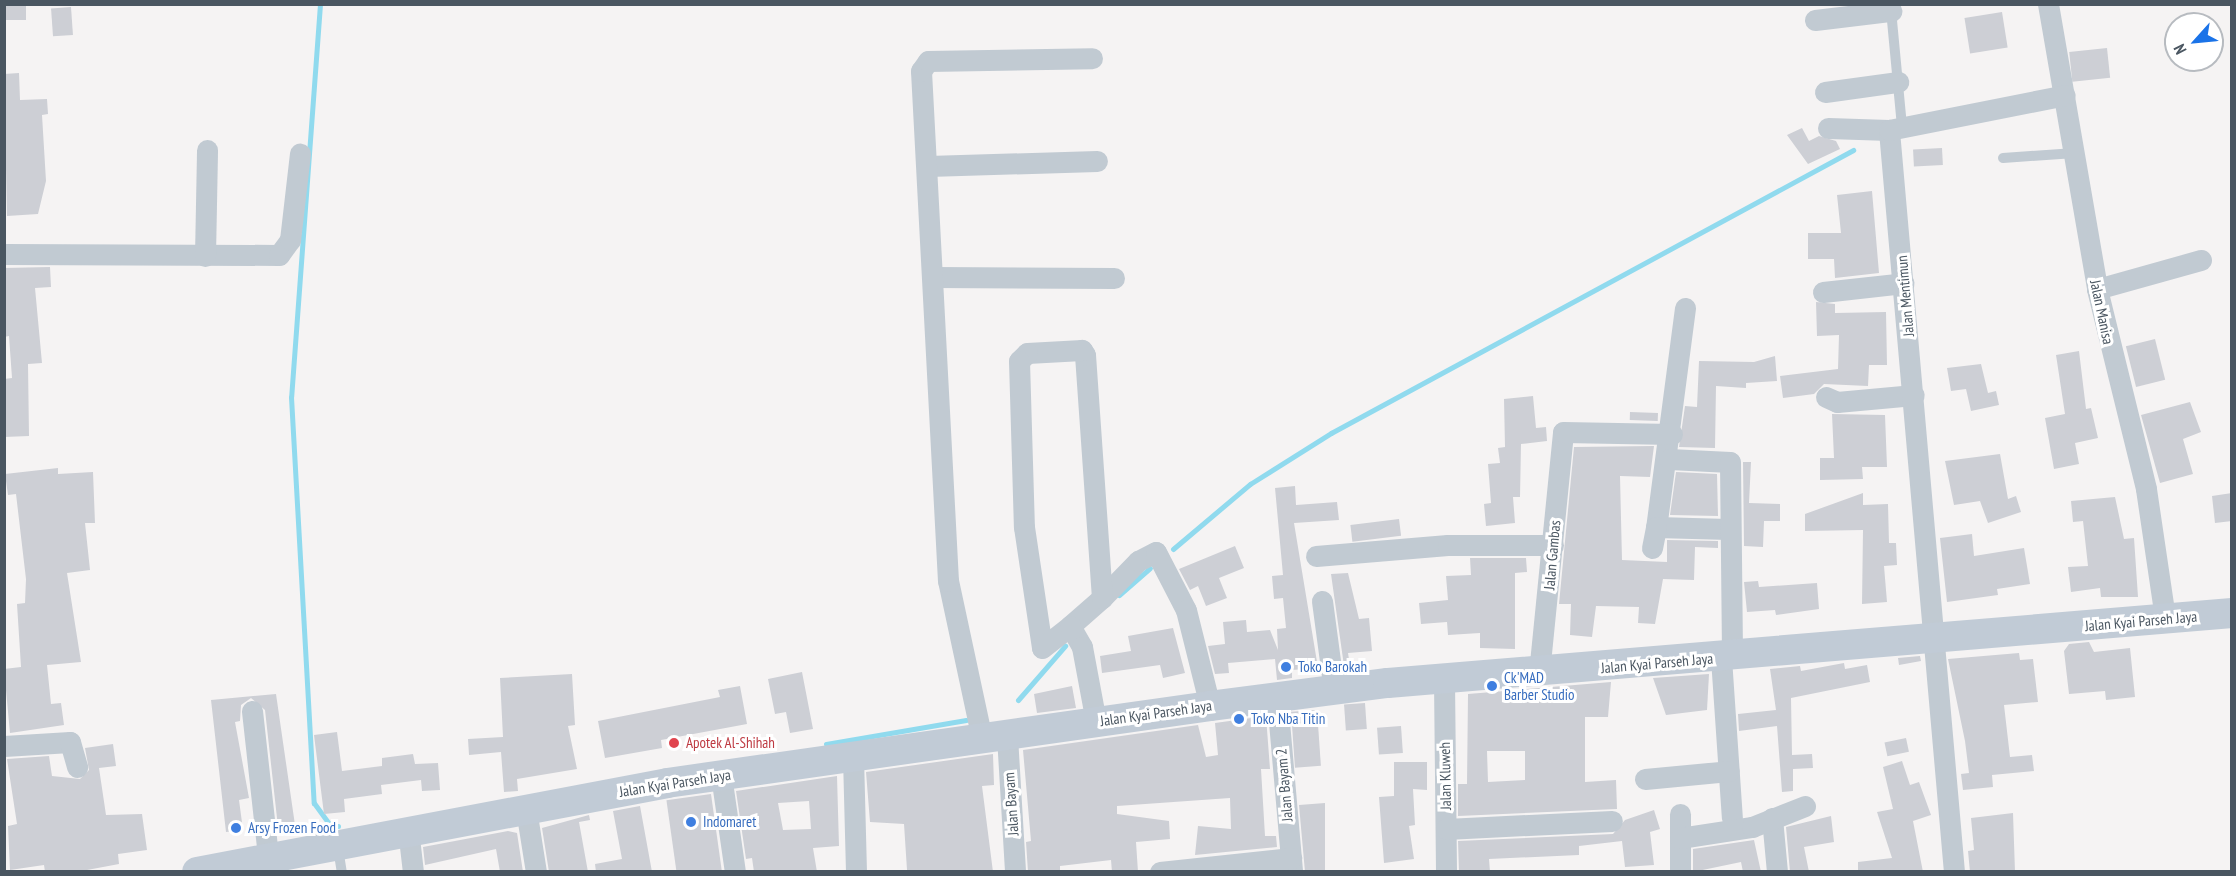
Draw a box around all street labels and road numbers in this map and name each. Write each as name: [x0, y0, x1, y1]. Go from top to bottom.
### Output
street label: Jalan Mentimun: [1892, 255, 1918, 337]
street label: Jalan Manisa: [2086, 278, 2118, 346]
street label: Jalan Gambas: [1540, 520, 1564, 590]
street label: Jalan Kyai Parseh Jaya: [2084, 607, 2198, 635]
street label: Jalan Kyai Parseh Jaya: [1600, 649, 1714, 677]
street label: Jalan Kyai Parseh Jaya: [1099, 696, 1213, 730]
street label: Jalan Kluweh: [1435, 742, 1455, 810]
street label: Jalan Bayam 2: [1272, 748, 1296, 822]
street label: Jalan Kyai Parseh Jaya: [618, 765, 732, 801]
street label: Jalan Bayam: [1000, 772, 1022, 836]

